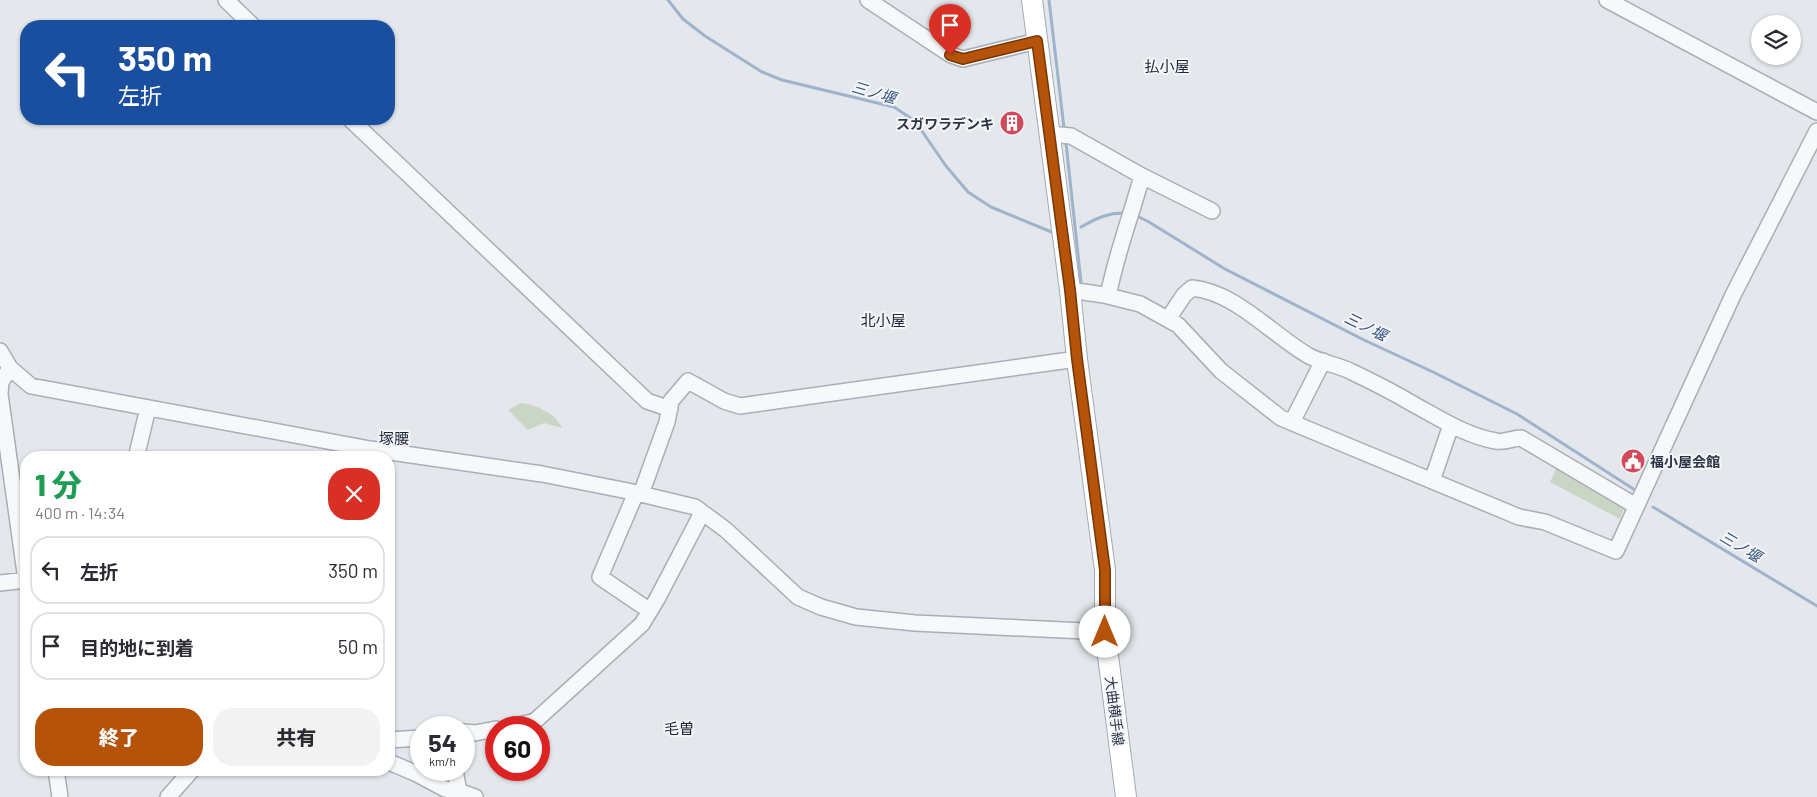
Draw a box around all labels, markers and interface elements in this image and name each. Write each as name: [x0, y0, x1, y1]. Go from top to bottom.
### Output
pin: [929, 4, 971, 55]
icon: arrive: [936, 11, 964, 39]
map controls: [1751, 15, 1801, 65]
button: layers: [1751, 15, 1801, 65]
text: 350 m: [118, 36, 212, 78]
icon: left: [35, 40, 100, 105]
district label: 払小屋: [1144, 57, 1190, 75]
water label: 三ノ堰: [850, 77, 901, 108]
text: 左折: [118, 82, 162, 108]
building icon: スガワラデンキ: [999, 110, 1025, 136]
place label: スガワラデンキ: [896, 115, 994, 132]
water label: 三ノ堰: [1342, 308, 1393, 345]
district label: 北小屋: [860, 311, 906, 329]
district label: 塚腰: [379, 429, 409, 447]
public building icon: 福小屋会館: [1620, 448, 1646, 474]
place label: 福小屋会館: [1650, 453, 1720, 470]
text: 1 分: [35, 466, 82, 502]
button: close: [328, 468, 380, 520]
text: 400 m · 14:34: [35, 503, 125, 522]
water label: 三ノ堰: [1717, 527, 1767, 567]
icon: left: [37, 556, 65, 584]
text: 350 m: [328, 559, 378, 582]
text: 左折: [80, 560, 118, 583]
position arrow: [1078, 605, 1130, 657]
icon: arrive: [37, 632, 65, 660]
text: 50 m: [338, 635, 378, 658]
text: 目的地に到着: [80, 636, 194, 659]
street label: 大曲横手線: [1102, 675, 1128, 747]
button: 終了: [35, 708, 203, 766]
button: 共有: [213, 708, 380, 766]
speed limit sign: 60: [485, 716, 550, 781]
district label: 毛曽: [664, 719, 694, 737]
text: 54: [428, 727, 457, 757]
text: km/h: [429, 754, 456, 768]

